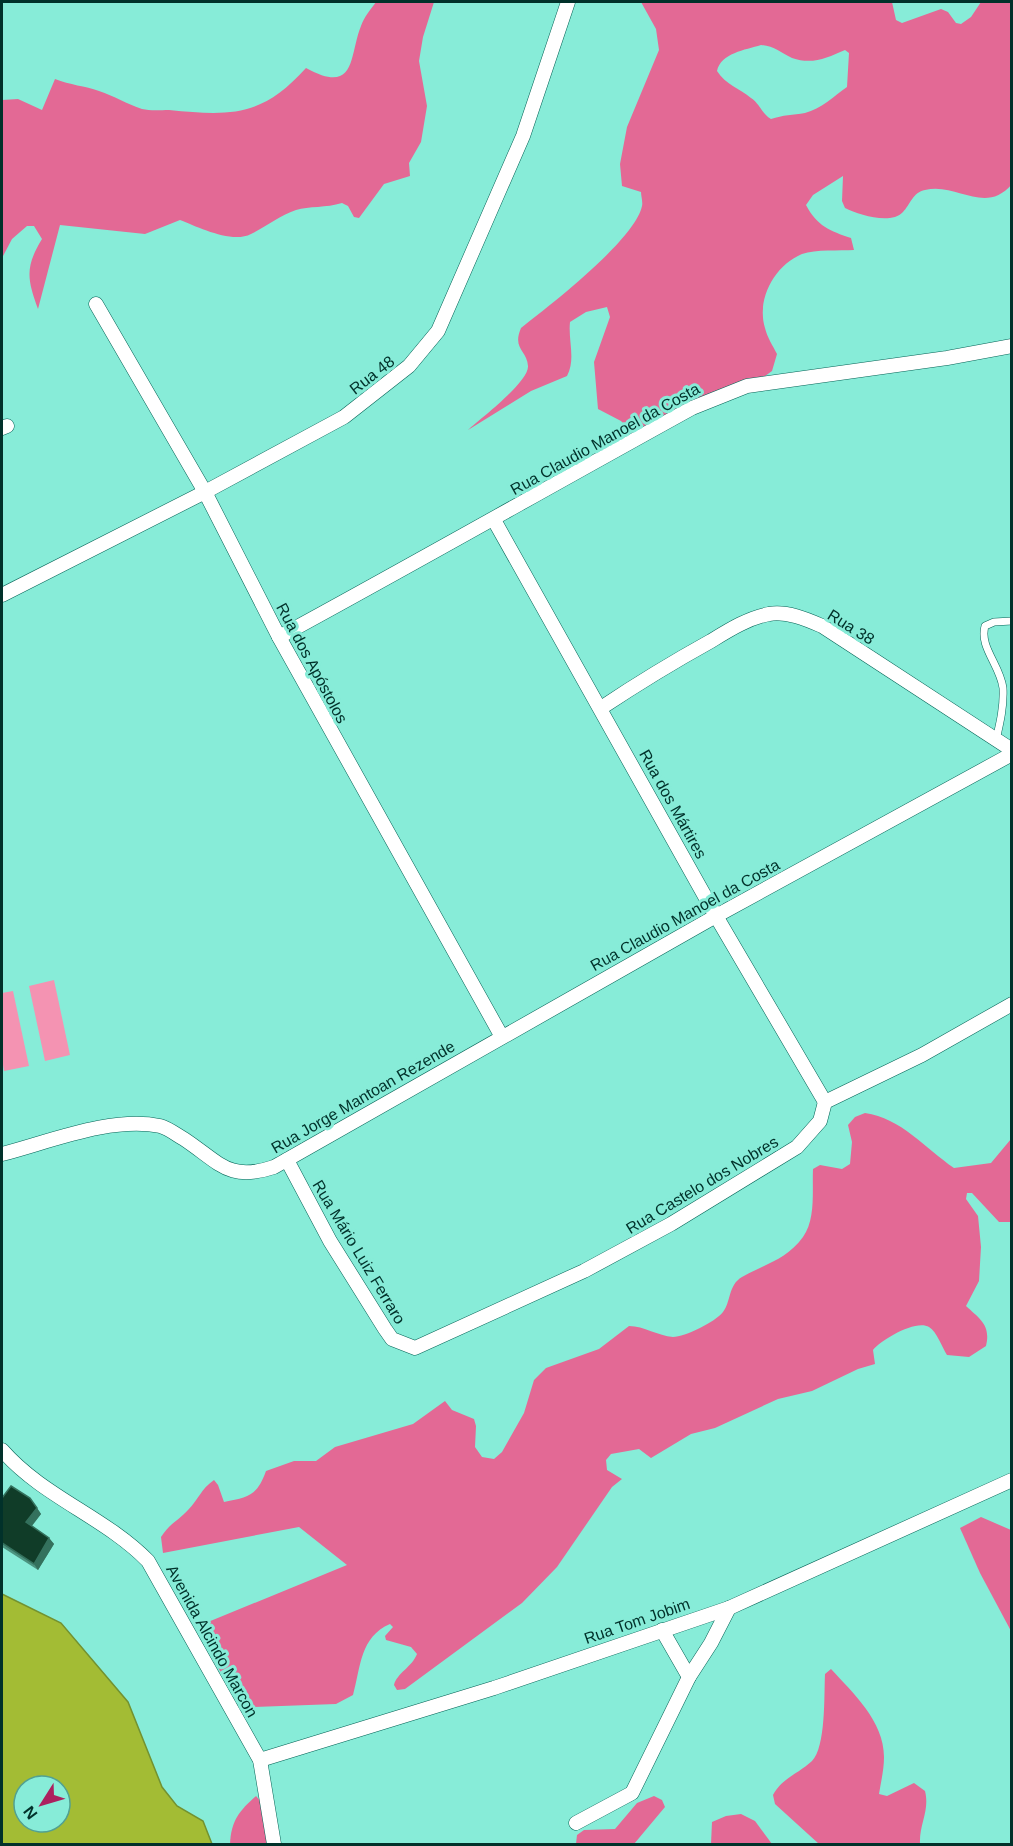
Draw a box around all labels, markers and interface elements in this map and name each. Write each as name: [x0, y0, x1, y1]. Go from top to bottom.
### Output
street label: Rua 48: [346, 352, 398, 398]
street label: Rua Claudio Manoel da Costa: [508, 380, 703, 498]
street label: Rua dos Apóstolos: [273, 600, 351, 726]
street label: Rua 38: [825, 606, 877, 648]
street label: Rua dos Mártires: [636, 747, 710, 861]
street label: Rua Claudio Manoel da Costa: [588, 856, 783, 974]
street label: Rua Jorge Mantoan Rezende: [268, 1037, 458, 1157]
street label: Rua Castelo dos Nobres: [623, 1133, 781, 1237]
street label: Rua Mário Luiz Ferraro: [309, 1177, 409, 1327]
street label: Avenida Alcindo Marcon: [163, 1562, 261, 1720]
street label: Rua Tom Jobim: [582, 1595, 692, 1647]
north arrow: [12, 1774, 72, 1834]
text: N: [20, 1803, 41, 1822]

